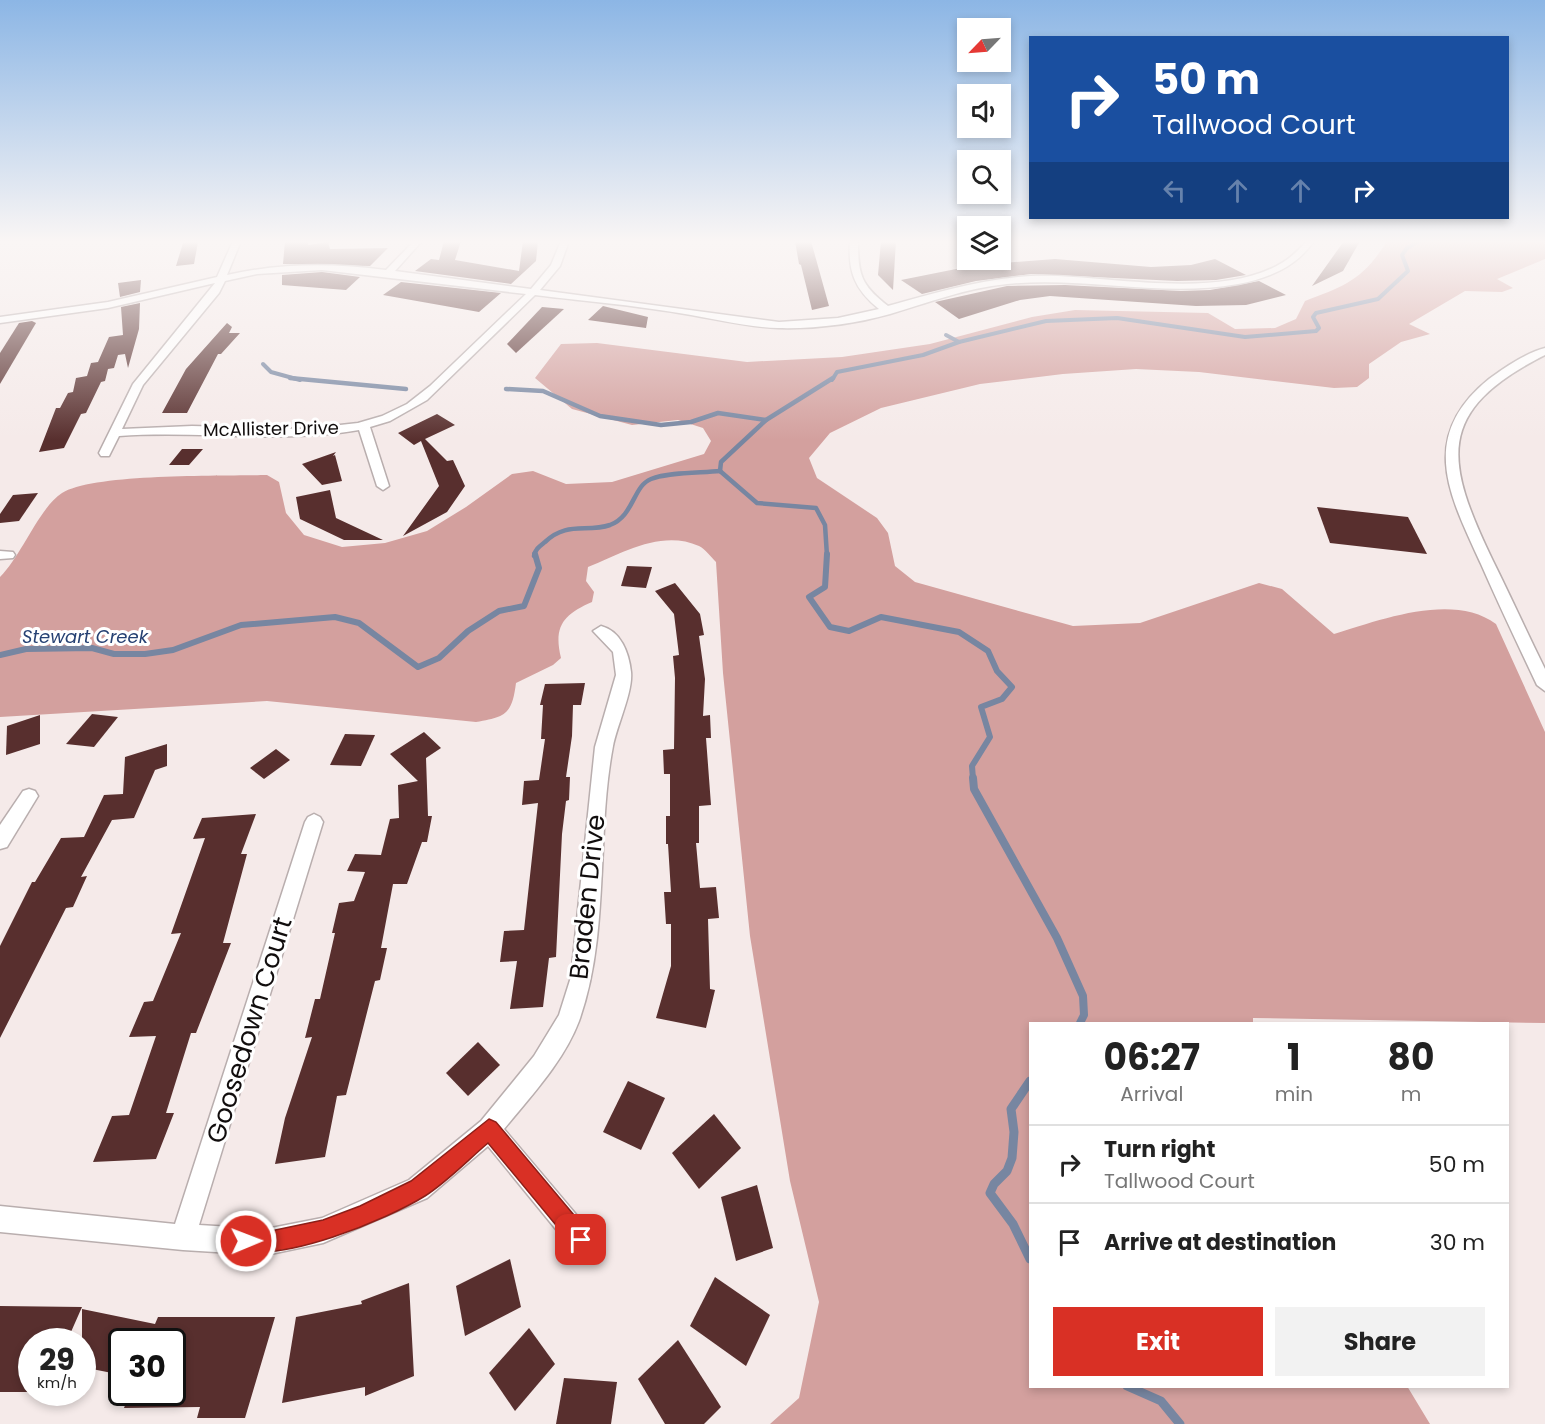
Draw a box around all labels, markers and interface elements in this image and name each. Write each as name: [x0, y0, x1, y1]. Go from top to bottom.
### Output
north arrow: [957, 18, 1011, 72]
map controls: [957, 18, 1011, 270]
text: 50 m: [1152, 50, 1260, 109]
icon: right: [1053, 60, 1131, 138]
button: sound: [957, 84, 1011, 138]
text: Tallwood Court: [1152, 106, 1356, 143]
button: search: [957, 150, 1011, 204]
icon: left: [1158, 174, 1191, 207]
icon: ahead: [1221, 174, 1254, 207]
icon: ahead: [1284, 174, 1317, 207]
icon: right: [1347, 174, 1380, 207]
button: layers: [957, 216, 1011, 270]
street label: McAllister Drive: [203, 415, 339, 442]
water label: Stewart Creek: [22, 624, 149, 649]
street label: Braden Drive: [560, 813, 614, 981]
street label: Goosedown Court: [197, 912, 301, 1148]
text: 06:27: [1104, 1032, 1200, 1083]
text: 1: [1287, 1032, 1301, 1083]
text: 80: [1388, 1032, 1434, 1083]
text: Arrival: [1120, 1080, 1183, 1108]
text: min: [1275, 1080, 1313, 1108]
text: m: [1401, 1080, 1421, 1108]
text: Turn right: [1104, 1134, 1215, 1165]
icon: right: [1053, 1148, 1086, 1181]
text: 50 m: [1429, 1149, 1485, 1180]
text: Tallwood Court: [1104, 1167, 1255, 1195]
position arrow: [214, 1209, 278, 1273]
pin: [555, 1214, 606, 1265]
icon: arrive: [564, 1223, 597, 1256]
icon: arrive: [1053, 1226, 1086, 1259]
text: Arrive at destination: [1104, 1227, 1336, 1258]
text: 30 m: [1430, 1227, 1485, 1258]
button: Exit: [1053, 1307, 1263, 1376]
button: Share: [1275, 1307, 1485, 1376]
speed limit sign: 30: [108, 1328, 186, 1406]
text: 29: [39, 1338, 75, 1381]
text: km/h: [37, 1372, 77, 1393]

